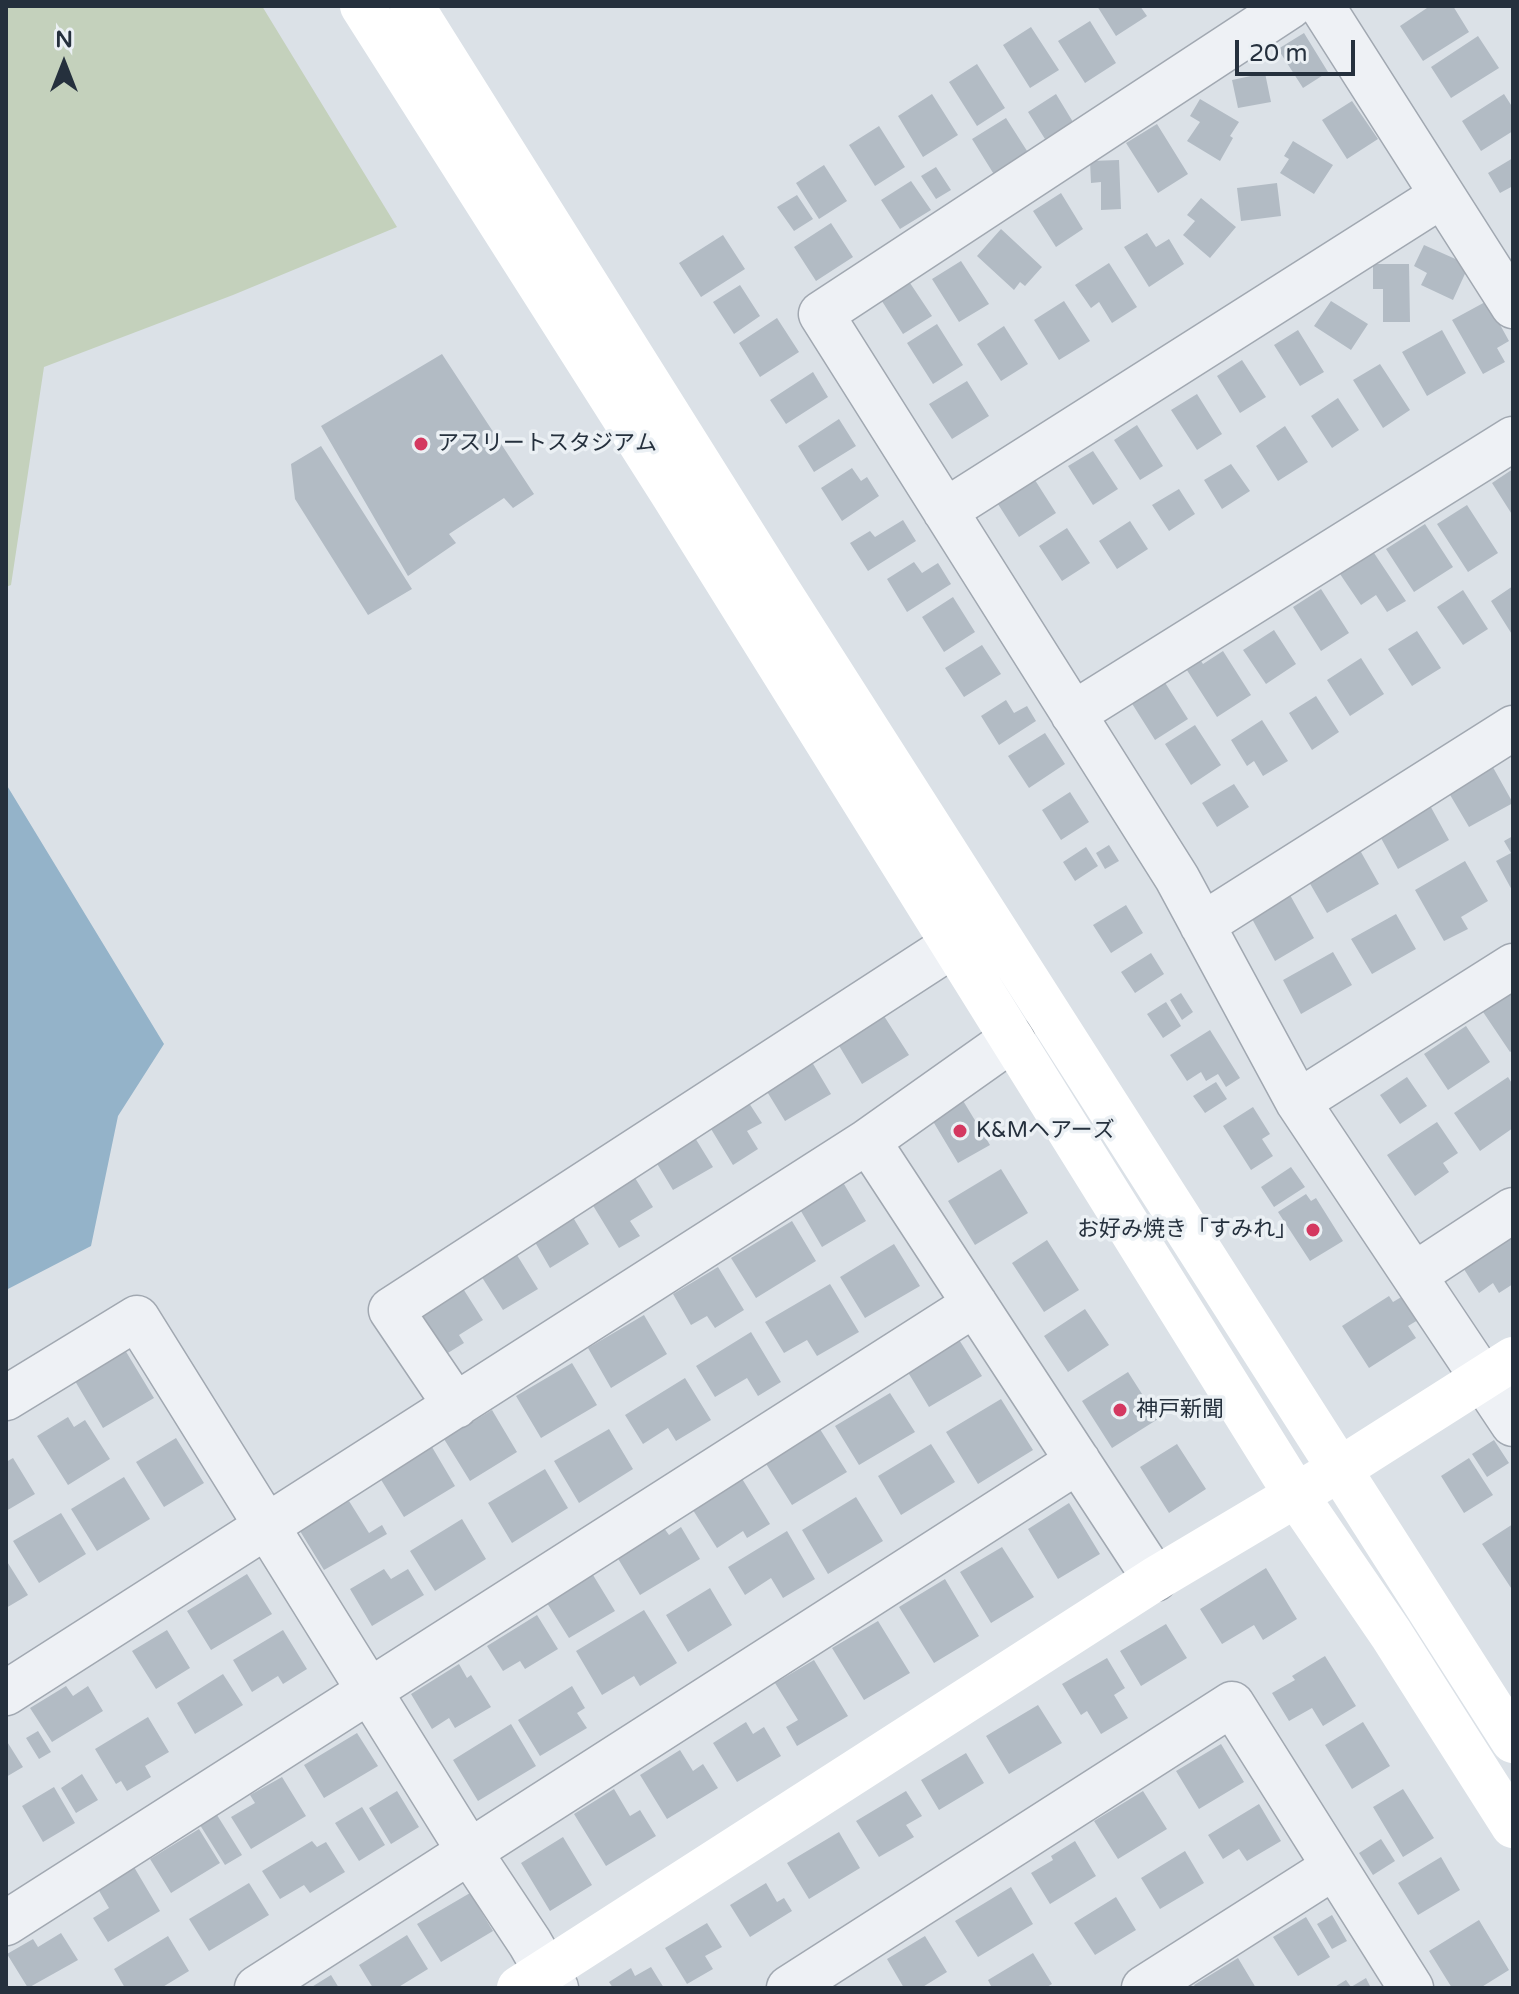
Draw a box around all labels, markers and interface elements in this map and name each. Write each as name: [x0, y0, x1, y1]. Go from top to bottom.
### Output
north arrow: [24, 24, 104, 104]
scale bar: [1239, 24, 1359, 74]
text: N: [55, 27, 73, 53]
text: 20 m: [1249, 39, 1307, 68]
place label: アスリートスタジアム: [437, 431, 657, 457]
marker: アスリートスタジアム: [412, 435, 430, 453]
place label: K&Mヘアーズ: [976, 1118, 1115, 1144]
marker: K&Mヘアーズ: [951, 1122, 969, 1140]
place label: お好み焼き「すみれ」: [1077, 1217, 1297, 1243]
marker: お好み焼き「すみれ」: [1304, 1221, 1322, 1239]
place label: 神戸新聞: [1136, 1397, 1224, 1423]
marker: 神戸新聞: [1111, 1401, 1129, 1419]

